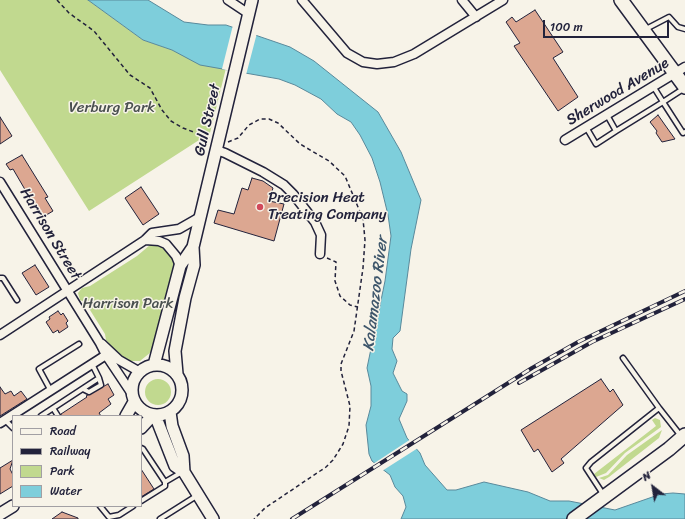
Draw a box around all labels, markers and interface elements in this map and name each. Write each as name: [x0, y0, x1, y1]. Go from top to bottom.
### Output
scale bar: [545, 12, 671, 38]
text: 100 m: [550, 16, 583, 38]
street label: Sherwood Avenue: [564, 54, 672, 130]
street label: Gull Street: [191, 82, 225, 158]
park label: Verburg Park: [69, 99, 155, 117]
street label: Harrison Street: [16, 185, 84, 283]
place label: Precision Heat Treating Company: [268, 189, 387, 224]
marker: Precision Heat Treating Company: [255, 202, 265, 212]
water label: Kalamazoo River: [359, 236, 393, 352]
park label: Harrison Park: [83, 295, 173, 313]
legend: [12, 415, 142, 507]
text: Road: [50, 420, 76, 442]
text: Railway: [50, 440, 91, 462]
text: Park: [50, 460, 75, 482]
text: N: [638, 466, 655, 486]
north arrow: [633, 467, 673, 507]
text: Water: [50, 480, 82, 502]

